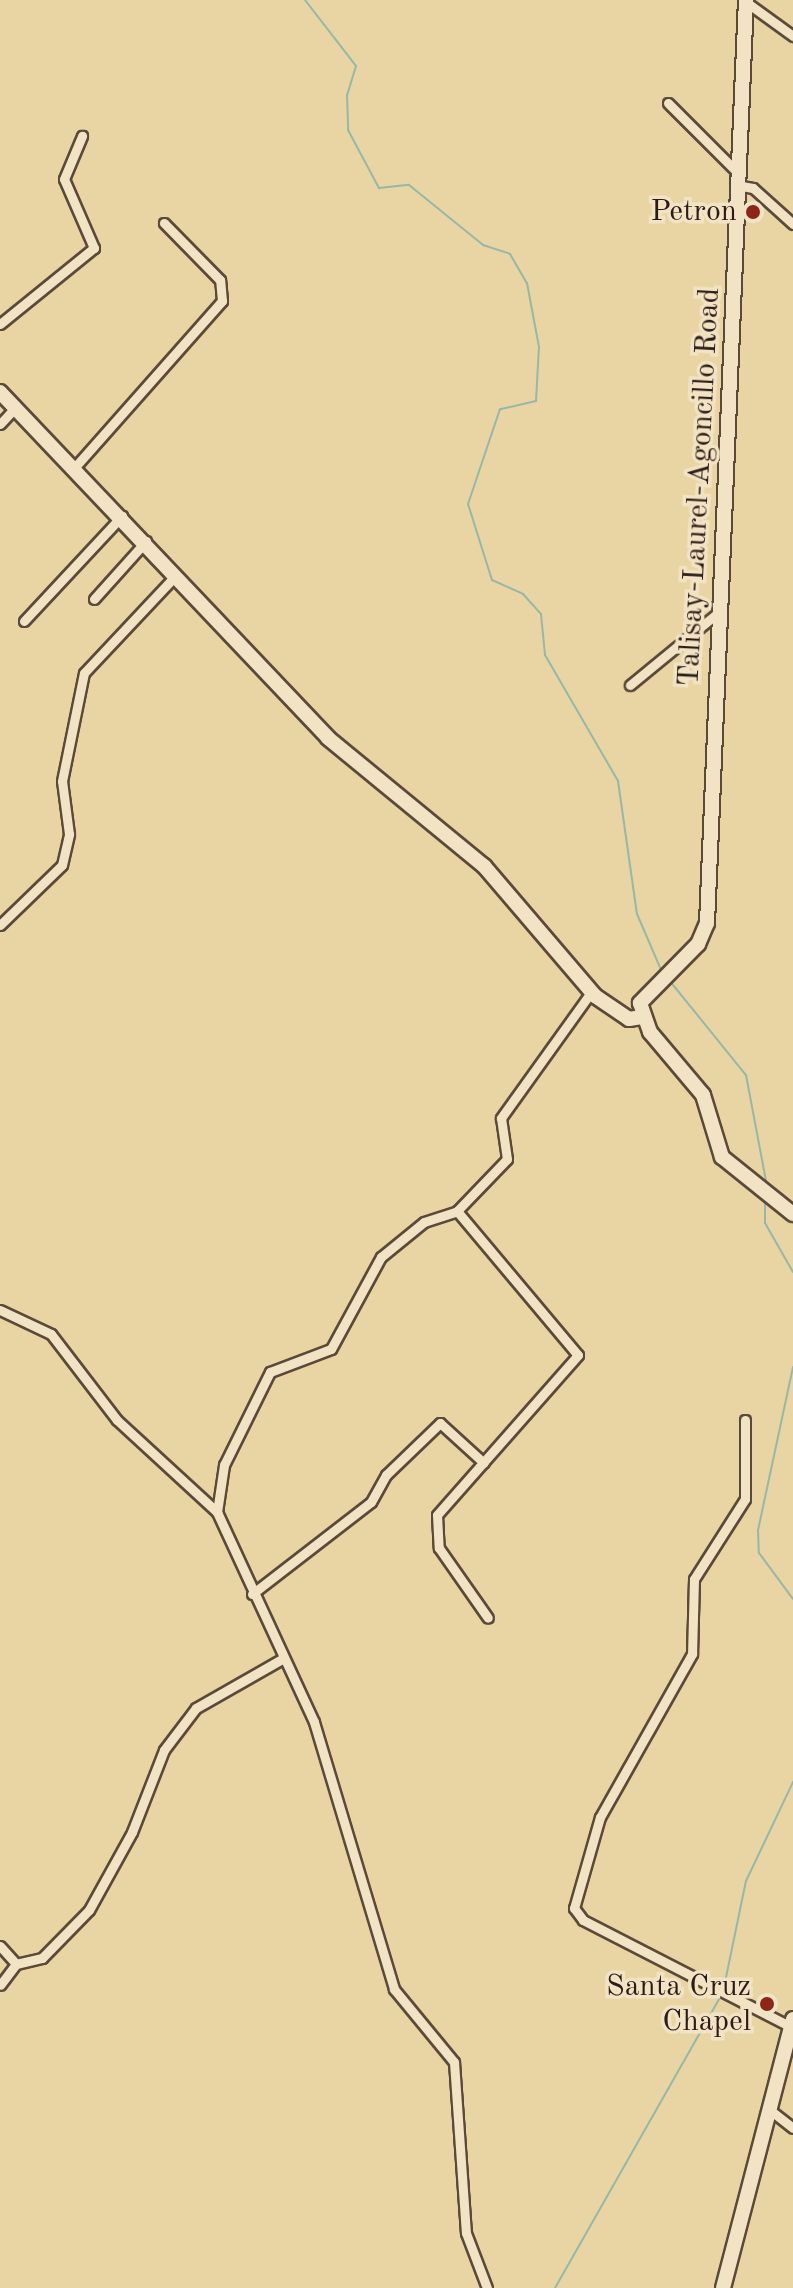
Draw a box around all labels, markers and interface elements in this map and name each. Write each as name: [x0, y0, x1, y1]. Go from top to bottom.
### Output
place label: Petron: [650, 194, 737, 230]
marker: Petron: [744, 203, 762, 221]
street label: Talisay-Laurel-Agoncillo Road: [672, 287, 728, 687]
place label: Santa Cruz Chapel: [606, 1969, 751, 2040]
marker: Santa Cruz Chapel: [758, 1995, 776, 2013]

